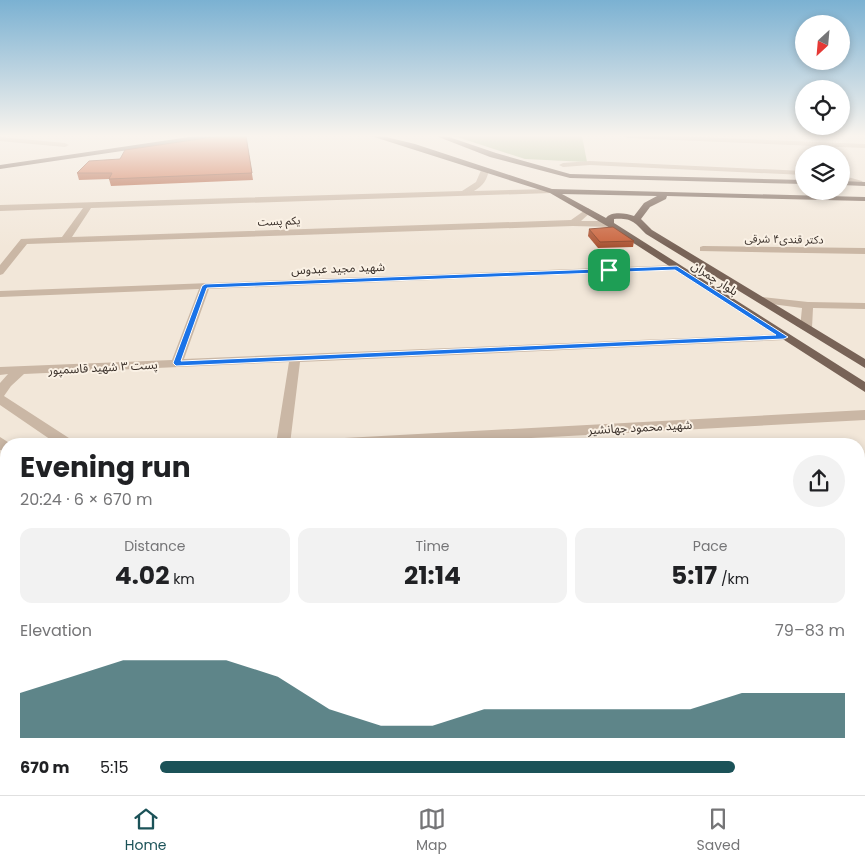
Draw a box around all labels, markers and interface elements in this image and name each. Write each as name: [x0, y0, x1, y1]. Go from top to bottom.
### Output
north arrow: [795, 15, 850, 70]
map controls: [795, 15, 850, 200]
button: locate: [795, 80, 850, 135]
button: layers: [795, 145, 850, 200]
street label: یکم پست: [257, 212, 301, 231]
street label: دکتر قندی۴ شرقی: [744, 230, 824, 248]
pin: [588, 249, 630, 291]
icon: arrive: [595, 256, 623, 284]
street label: بلوار چمران: [688, 257, 742, 299]
street label: شهید مجید عبدوس: [291, 258, 385, 278]
street label: پست ۳ شهید قاسمپور: [47, 356, 158, 379]
street label: شهید محمود جهانشیر: [586, 416, 693, 438]
text: Evening run: [20, 448, 191, 487]
button: share: [793, 455, 845, 507]
text: 20:24 · 6 × 670 m: [20, 488, 153, 511]
text: Distance: [124, 536, 186, 556]
text: Time: [415, 536, 450, 556]
text: Pace: [693, 536, 728, 556]
text: 4.02: [115, 558, 169, 593]
text: 21:14: [404, 558, 461, 593]
text: 5:17: [671, 558, 717, 593]
text: km: [169, 569, 195, 589]
text: /km: [717, 569, 749, 589]
text: Elevation: [20, 619, 92, 642]
text: 79–83 m: [775, 619, 845, 642]
text: 670 m: [20, 756, 70, 779]
text: 5:15: [100, 756, 129, 779]
tab: Home: [125, 805, 167, 856]
tab: Map: [416, 805, 447, 856]
tab: Saved: [697, 805, 740, 856]

